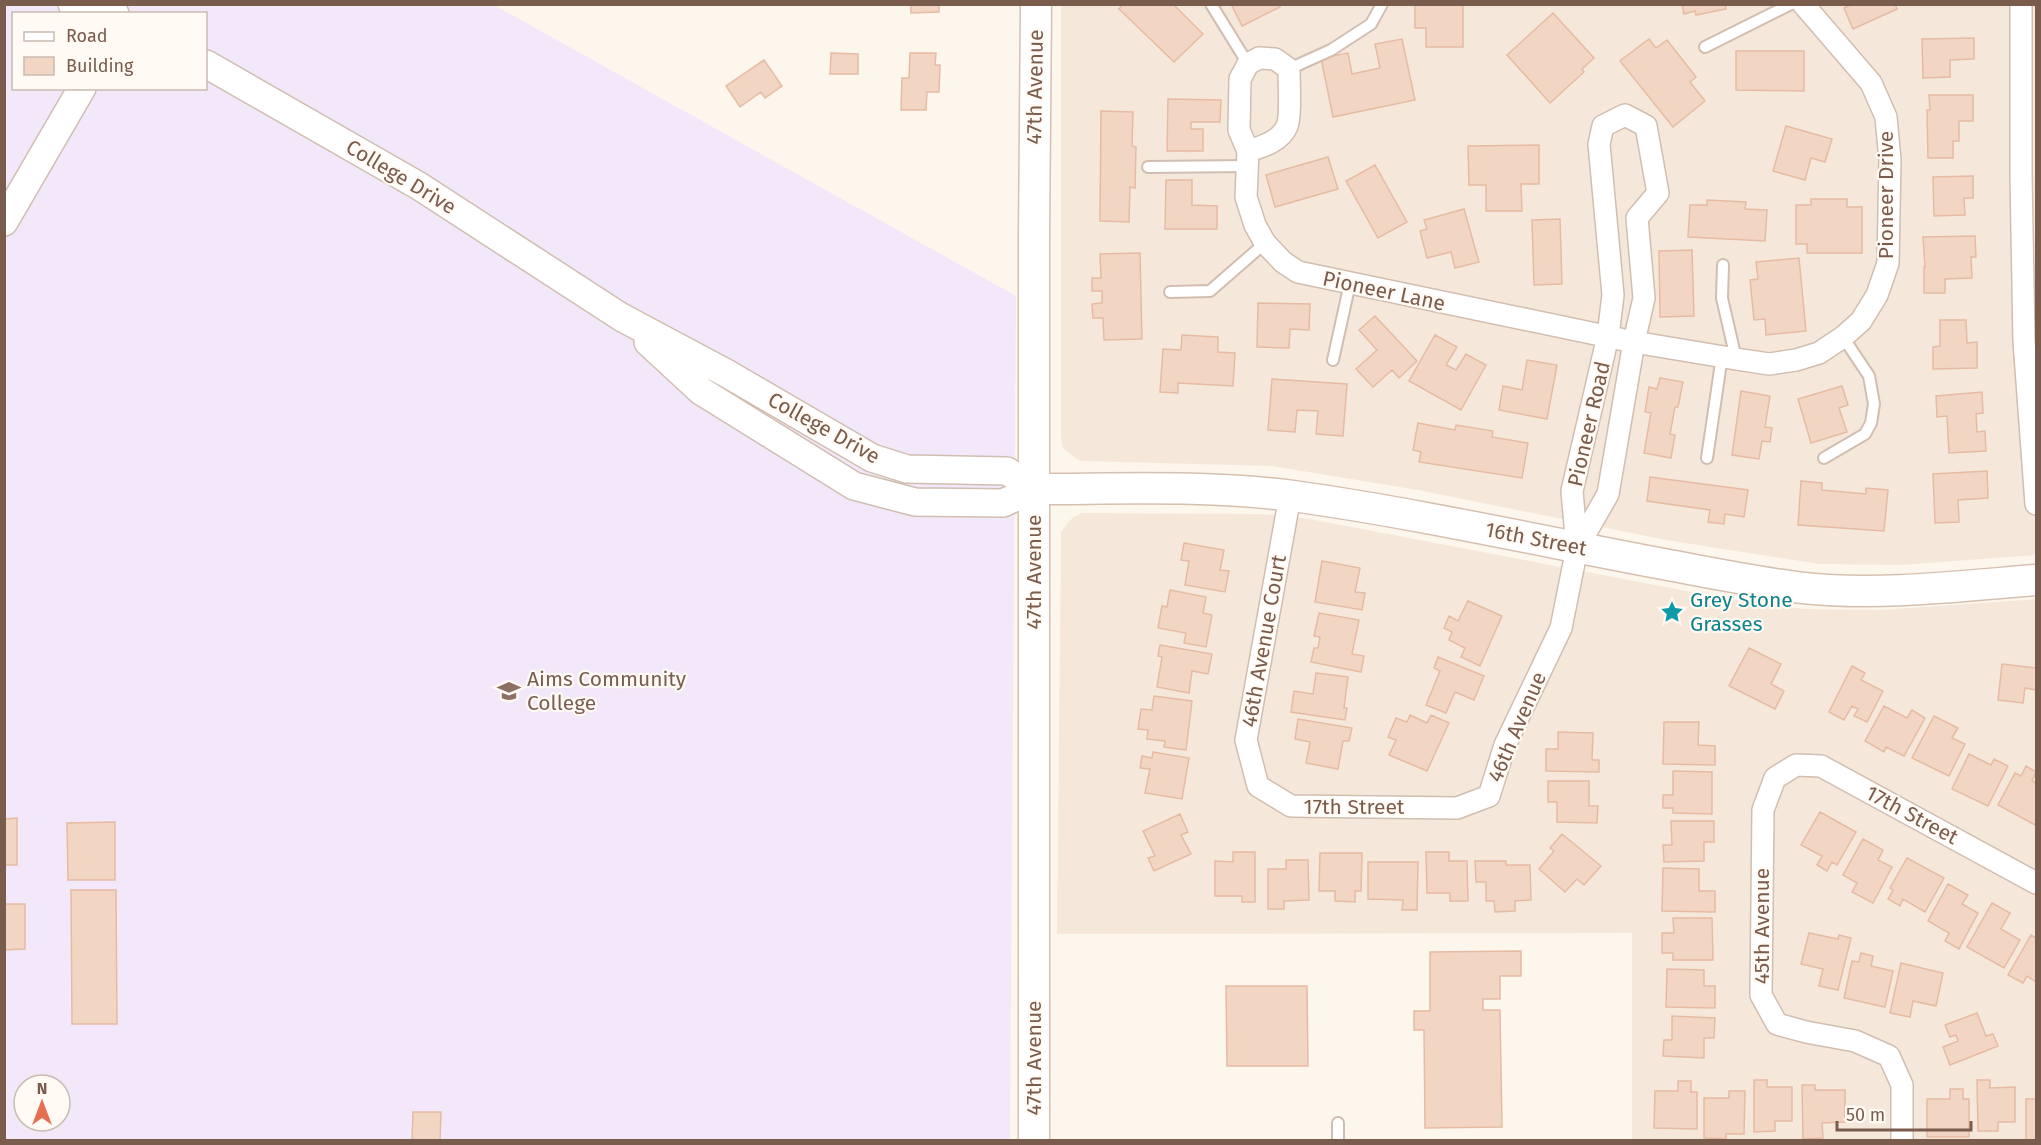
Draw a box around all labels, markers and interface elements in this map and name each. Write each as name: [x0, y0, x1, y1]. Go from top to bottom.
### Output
legend: [12, 12, 207, 90]
text: Road: [66, 25, 108, 47]
street label: 47th Avenue: [1021, 29, 1049, 145]
text: Building: [66, 55, 134, 77]
street label: Pioneer Drive: [1873, 131, 1899, 259]
street label: College Drive: [341, 134, 461, 220]
street label: Pioneer Lane: [1320, 265, 1448, 317]
street label: Pioneer Road: [1562, 359, 1616, 489]
street label: College Drive: [763, 387, 885, 469]
street label: 47th Avenue: [1021, 514, 1047, 630]
street label: 16th Street: [1483, 516, 1589, 562]
street label: 46th Avenue Court: [1236, 552, 1292, 729]
place label: Grey Stone Grasses: [1690, 587, 1793, 637]
place icon: Grey Stone Grasses: [1659, 599, 1685, 625]
place label: Aims Community College: [527, 666, 687, 716]
street label: 46th Avenue: [1482, 668, 1552, 786]
school or university icon: Aims Community College: [496, 678, 522, 704]
street label: 17th Street: [1861, 780, 1963, 850]
street label: 17th Street: [1304, 794, 1405, 820]
street label: 45th Avenue: [1749, 868, 1775, 984]
street label: 47th Avenue: [1021, 1000, 1047, 1116]
north arrow: [12, 1073, 72, 1133]
text: N: [37, 1079, 47, 1098]
scale bar: [1837, 1094, 1970, 1132]
text: 50 m: [1846, 1104, 1885, 1126]

